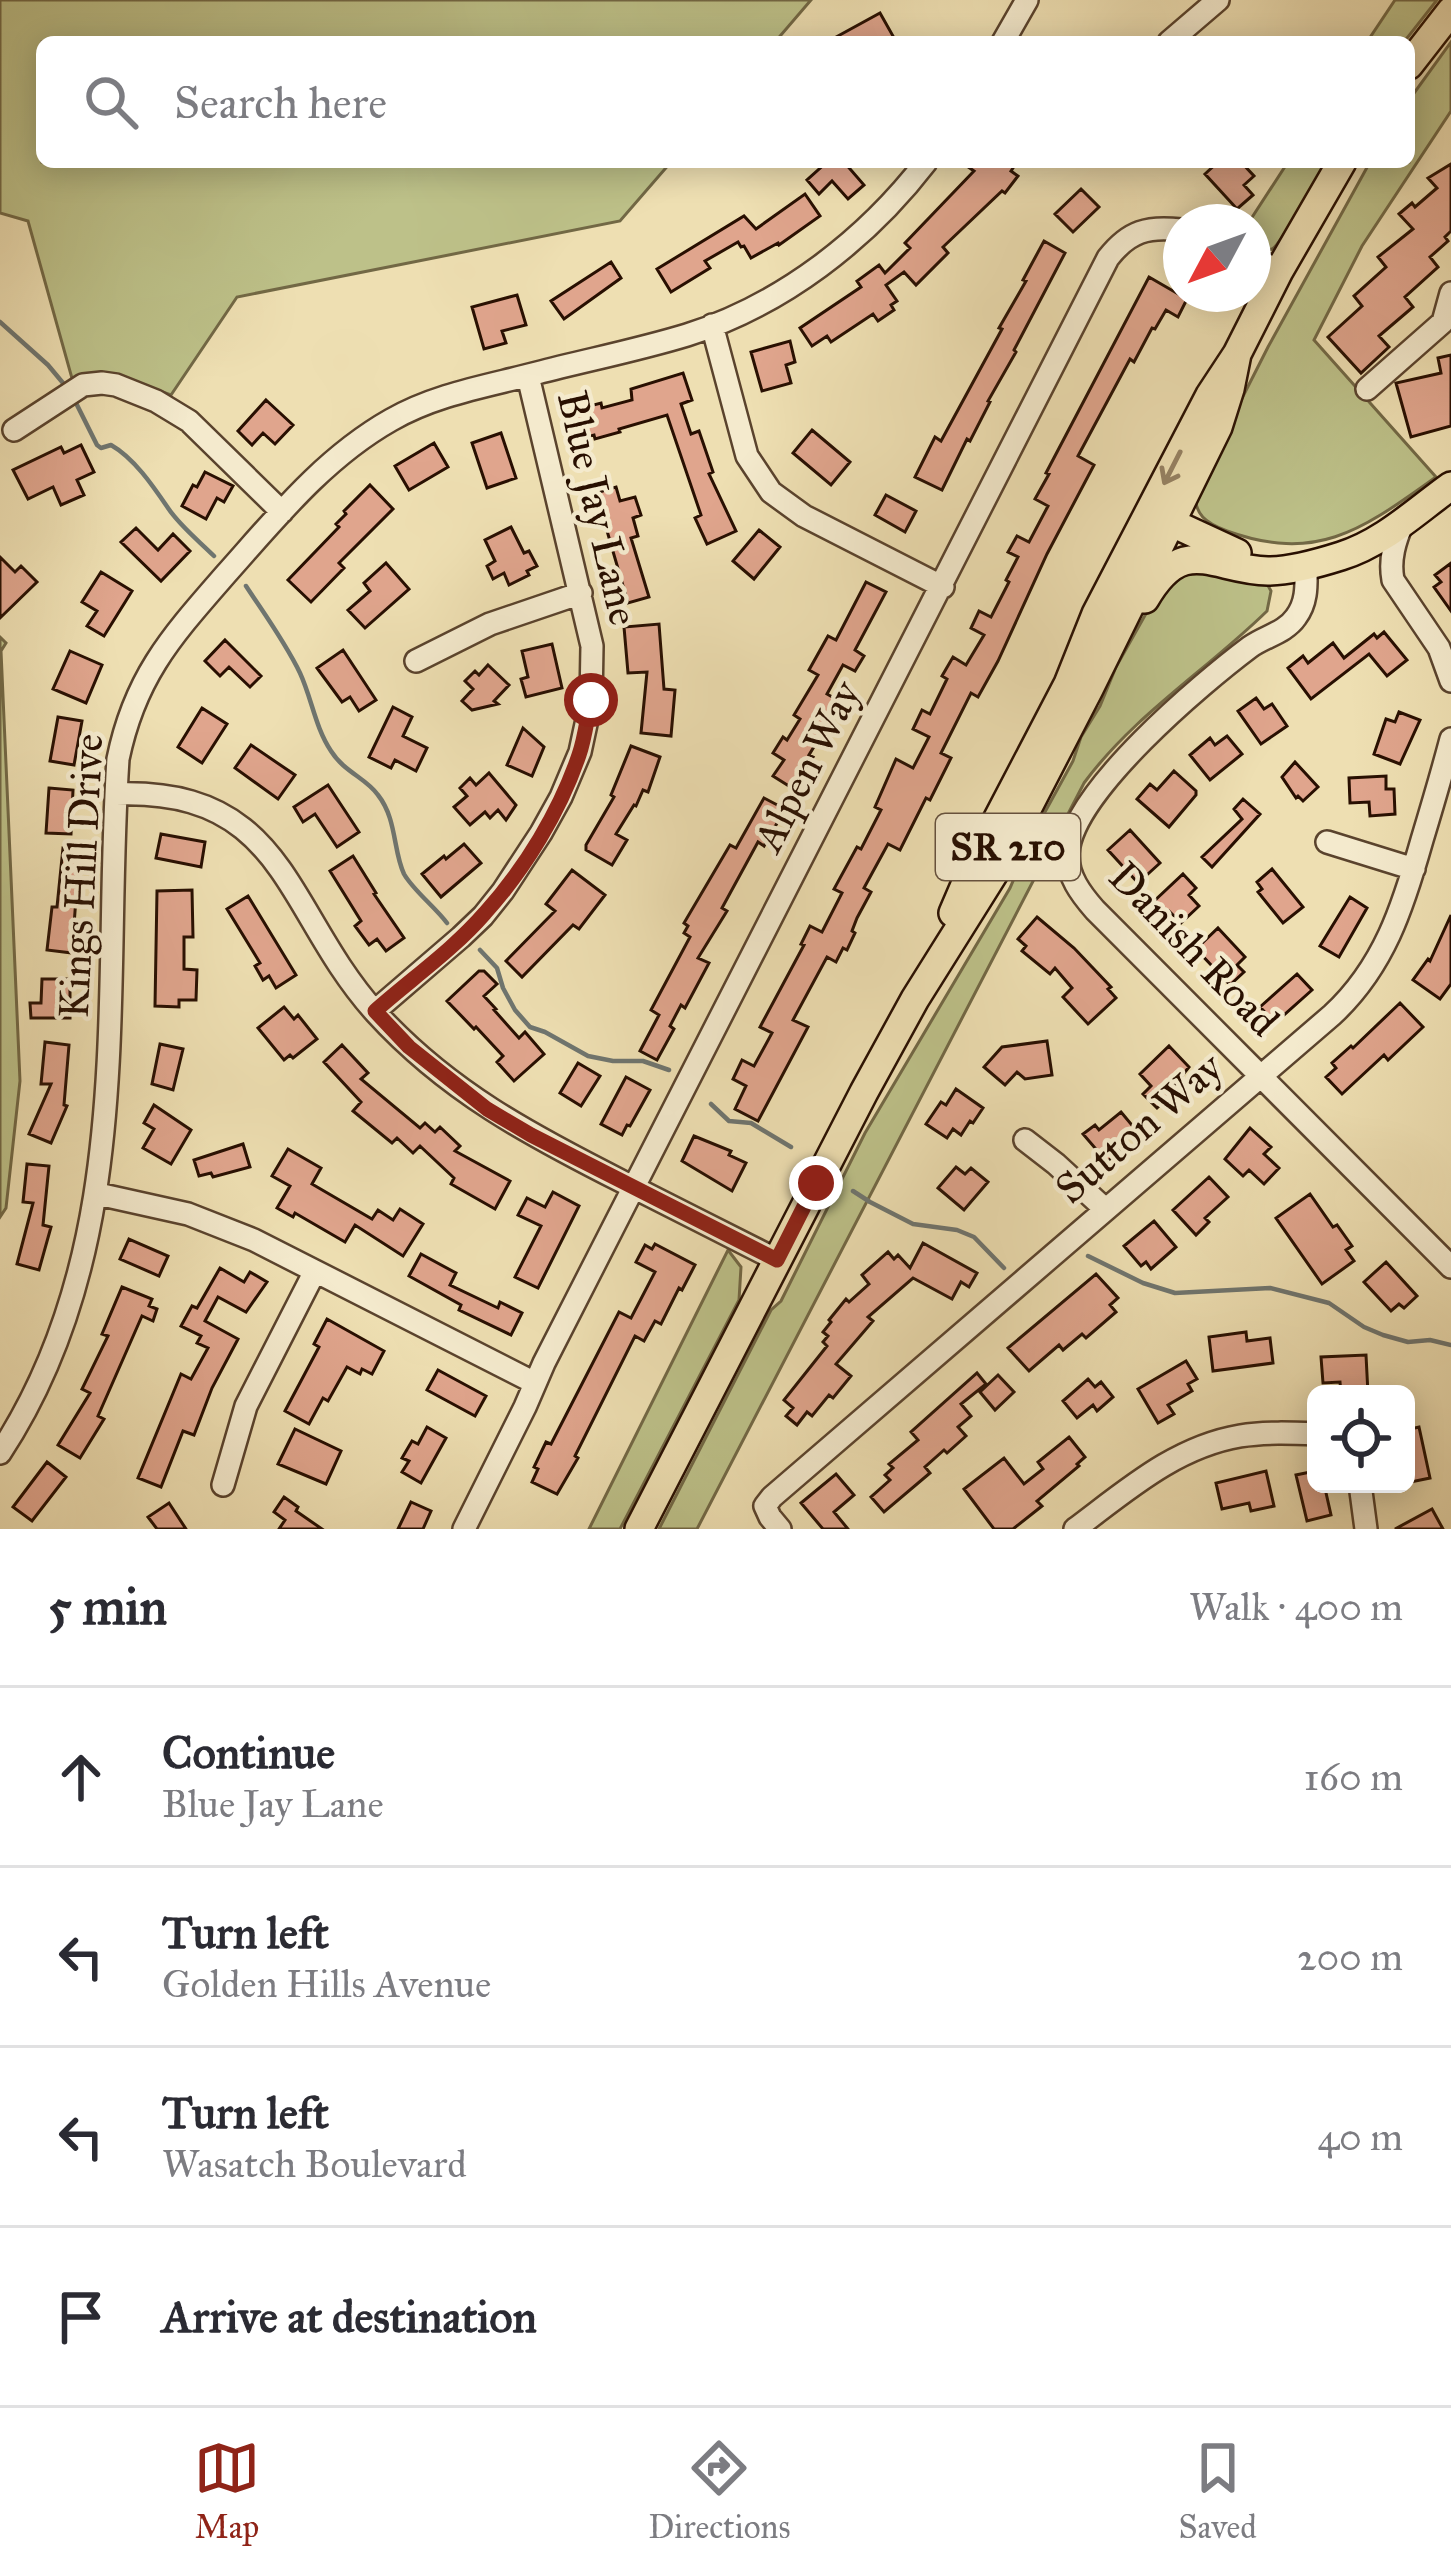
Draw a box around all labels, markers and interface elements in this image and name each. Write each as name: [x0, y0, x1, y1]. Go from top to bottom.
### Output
search box: [36, 36, 1415, 168]
icon: search: [78, 69, 144, 135]
text: Search here: [174, 75, 387, 130]
north arrow: [1163, 204, 1271, 312]
street label: Blue Jay Lane: [546, 386, 650, 630]
one-way arrow: [1160, 449, 1183, 484]
street label: Alpen Way: [741, 671, 873, 862]
route start: [564, 673, 618, 727]
street label: Kings Hill Drive: [48, 732, 114, 1020]
road number: SR 210: [936, 814, 1080, 880]
street label: Danish Road: [1098, 851, 1290, 1047]
street label: Sutton Way: [1045, 1041, 1234, 1215]
route end: [789, 1156, 843, 1210]
map controls: [1307, 1385, 1415, 1493]
button: locate: [1307, 1385, 1415, 1493]
text: 5 min: [48, 1576, 167, 1638]
text: Walk · 400 m: [1189, 1583, 1403, 1631]
text: Continue: [162, 1725, 335, 1780]
icon: ahead: [48, 1744, 114, 1810]
text: 160 m: [1304, 1753, 1403, 1801]
text: Blue Jay Lane: [162, 1780, 384, 1828]
text: Turn left: [162, 1905, 329, 1960]
icon: left: [48, 1924, 114, 1990]
text: 200 m: [1297, 1933, 1403, 1981]
text: Golden Hills Avenue: [162, 1960, 491, 2008]
text: Turn left: [162, 2085, 329, 2140]
icon: left: [48, 2104, 114, 2170]
text: 40 m: [1317, 2113, 1403, 2161]
text: Wasatch Boulevard: [162, 2140, 467, 2188]
icon: arrive: [48, 2284, 114, 2350]
text: Arrive at destination: [162, 2289, 537, 2344]
tab: Map: [194, 2435, 260, 2547]
tab: Directions: [648, 2435, 790, 2547]
tab: Saved: [1179, 2435, 1257, 2547]

